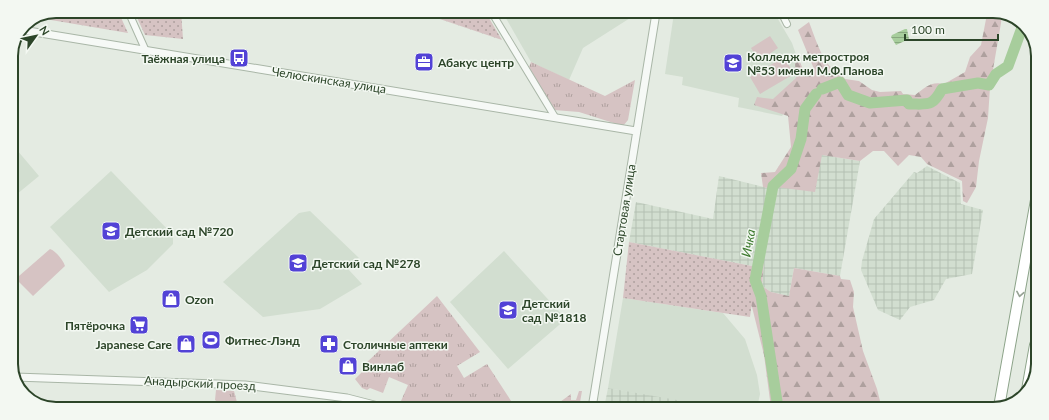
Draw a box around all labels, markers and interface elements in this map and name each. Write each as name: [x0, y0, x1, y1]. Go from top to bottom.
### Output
north arrow: [16, 16, 56, 56]
scale bar: [905, 16, 998, 42]
text: 100 m: [911, 22, 945, 37]
text: N: [37, 23, 53, 37]
bus stop icon: Таёжная улица: [228, 47, 250, 69]
place label: Колледж метростроя №53 имени М.Ф.Панова: [747, 49, 884, 78]
place label: Таёжная улица: [142, 51, 225, 66]
office icon: Абакус центр: [413, 51, 435, 73]
school or university icon: Колледж метростроя №53 имени М.Ф.Панова: [722, 52, 744, 74]
place label: Абакус центр: [437, 55, 514, 70]
street label: Челюскинская улица: [271, 64, 387, 96]
street label: Стартовая улица: [609, 163, 639, 257]
school or university icon: Детский сад №720: [100, 220, 122, 242]
place label: Детский сад №720: [125, 224, 233, 239]
water label: Ичка: [737, 227, 759, 258]
school or university icon: Детский сад №278: [287, 252, 309, 274]
place label: Детский сад №278: [312, 256, 420, 271]
shop icon: Ozon: [160, 288, 182, 310]
one-way arrow: [1016, 291, 1024, 297]
place label: Ozon: [185, 292, 214, 307]
place label: Детский сад №1818: [522, 296, 586, 325]
school or university icon: Детский сад №1818: [497, 299, 519, 321]
supermarket icon: Пятёрочка: [128, 314, 150, 336]
place label: Пятёрочка: [65, 318, 125, 333]
sports icon: Фитнес-Лэнд: [200, 329, 222, 351]
shop icon: Japanese Care: [175, 333, 197, 355]
place label: Фитнес-Лэнд: [225, 333, 300, 348]
pharmacy icon: Столичные аптеки: [318, 333, 340, 355]
place label: Japanese Care: [96, 337, 173, 352]
place label: Столичные аптеки: [343, 337, 448, 352]
shop icon: Винлаб: [337, 355, 359, 377]
place label: Винлаб: [362, 359, 404, 374]
street label: Анадырский проезд: [144, 373, 257, 393]

